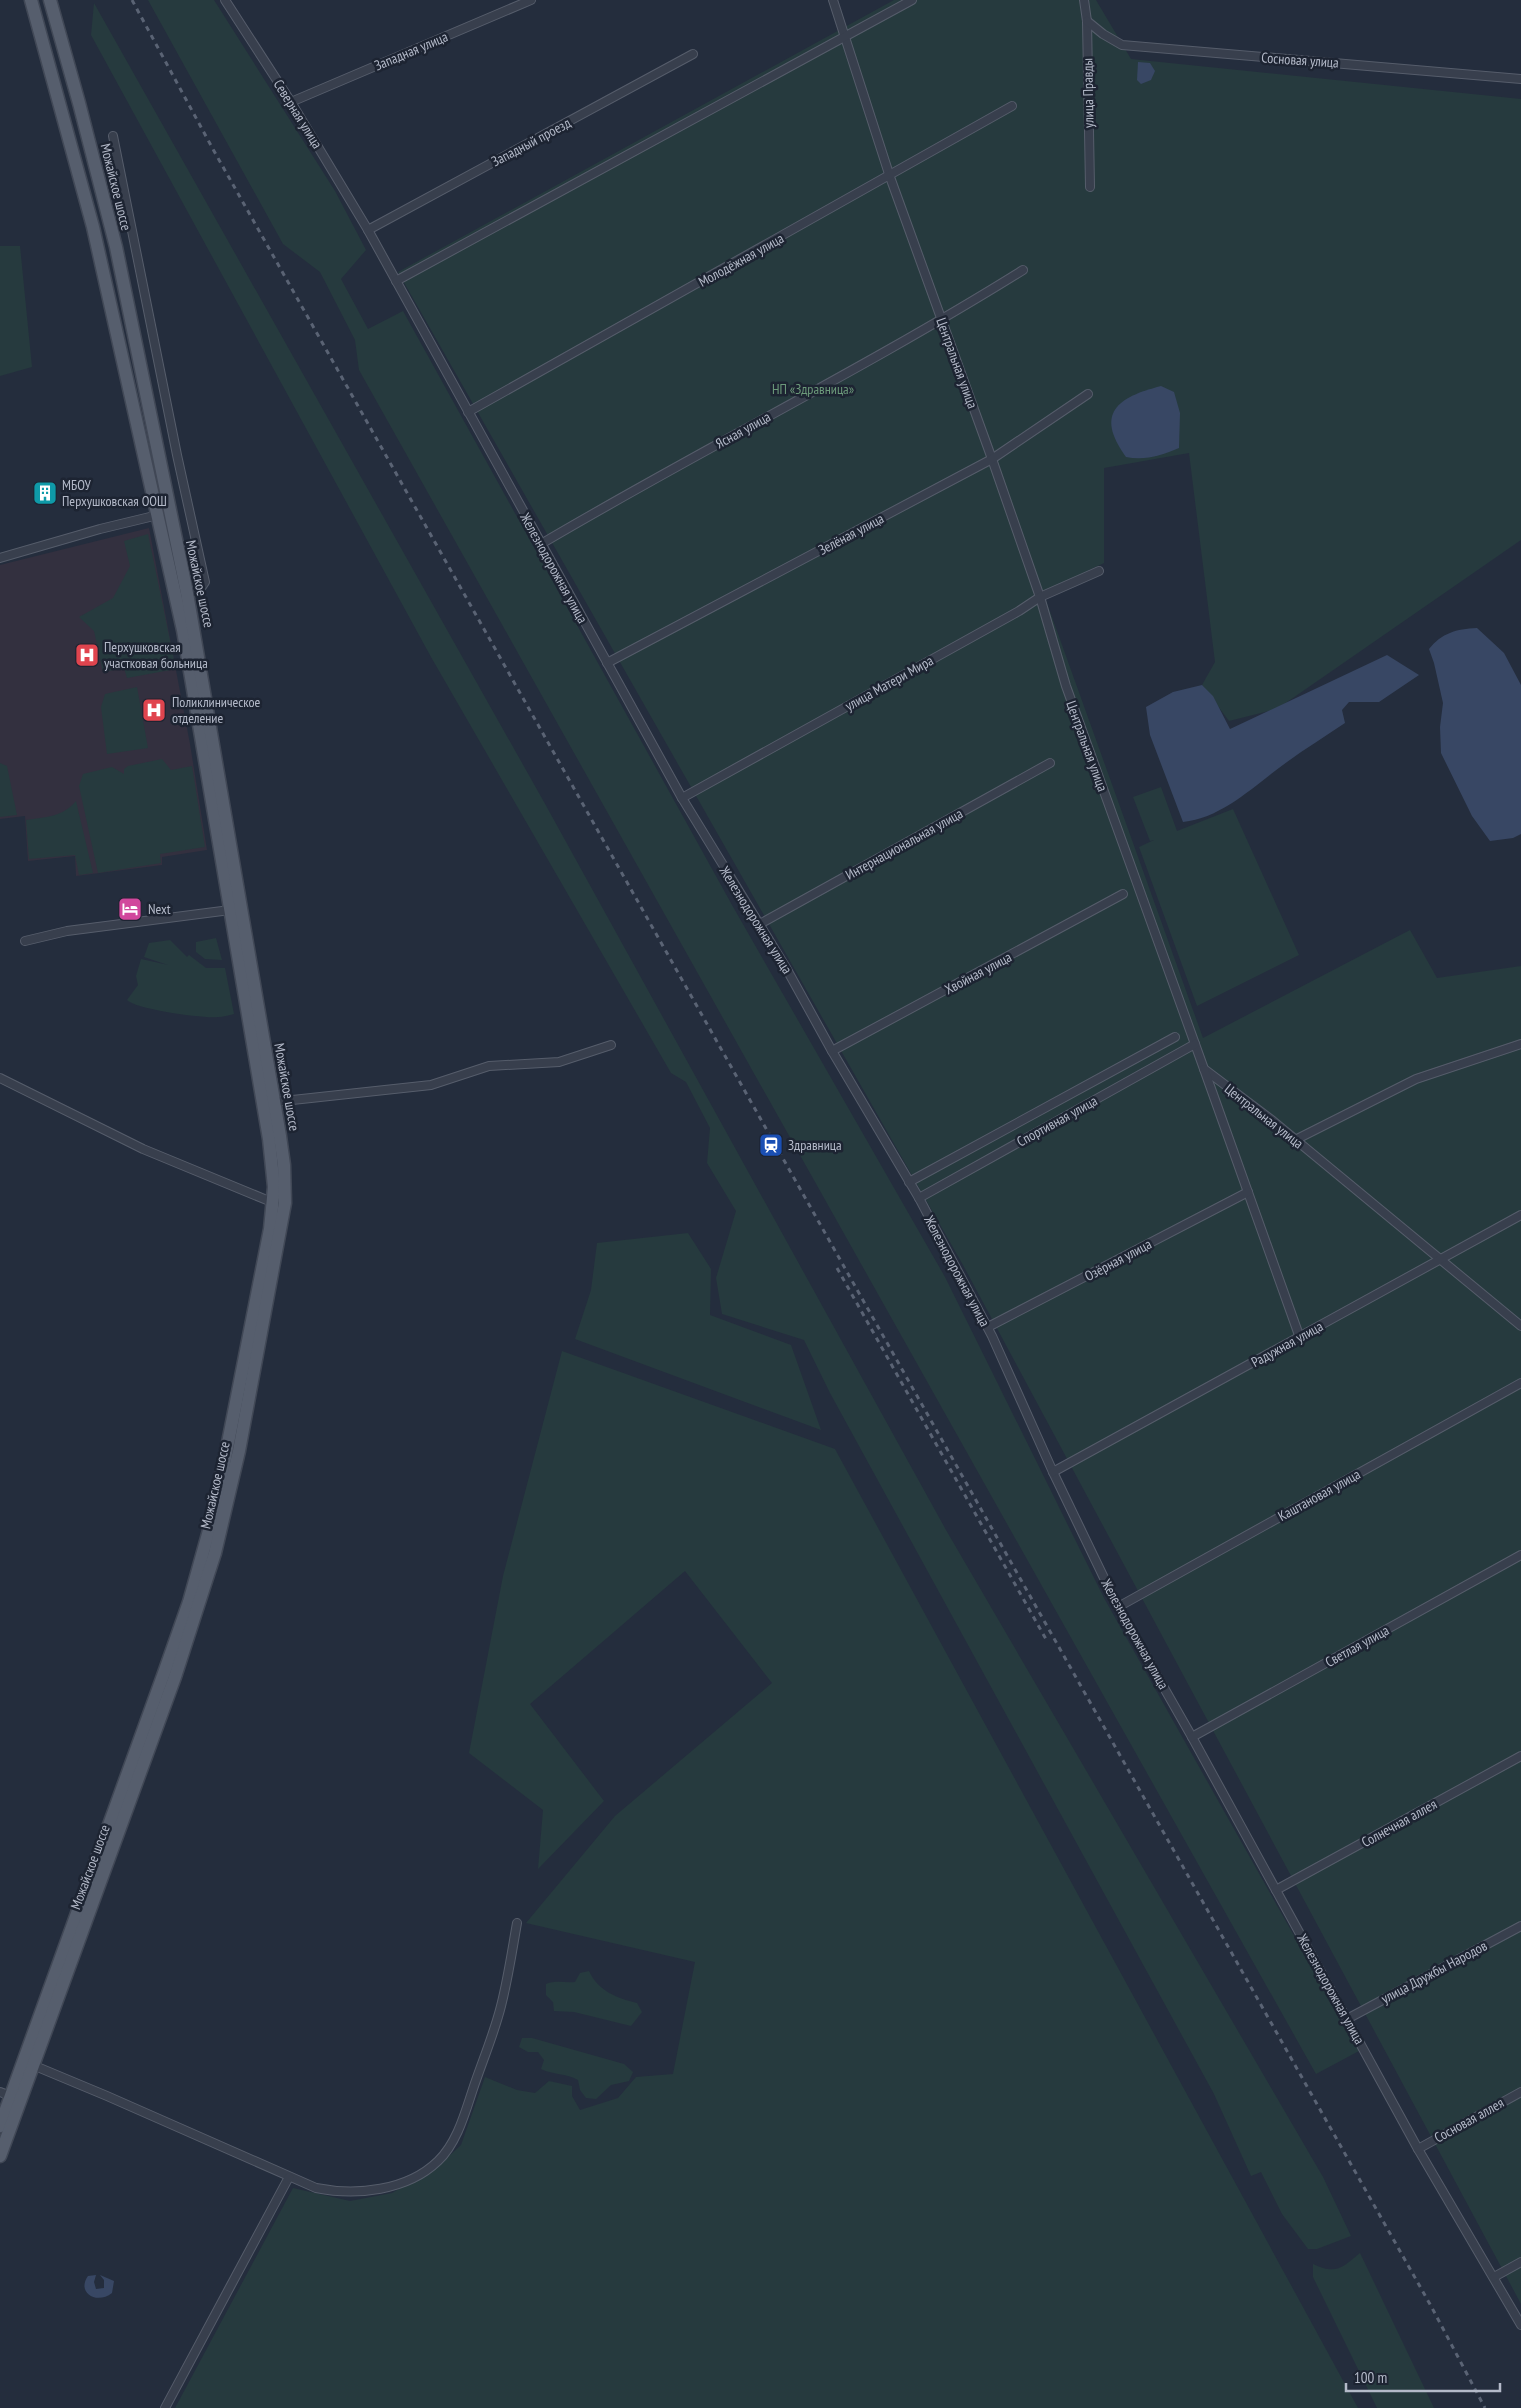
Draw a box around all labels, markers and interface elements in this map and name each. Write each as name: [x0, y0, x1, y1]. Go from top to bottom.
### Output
street label: Западная улица: [372, 27, 450, 75]
street label: Сосновая улица: [1261, 48, 1339, 72]
street label: улица Правды: [1078, 58, 1098, 128]
street label: Северная улица: [270, 76, 326, 152]
street label: Западный проезд: [488, 114, 574, 170]
street label: Можайское шоссе: [97, 142, 136, 233]
street label: Молодёжная улица: [695, 229, 787, 291]
street label: Центральная улица: [932, 315, 982, 411]
park label: НП «Здравница»: [772, 380, 854, 398]
street label: Ясная улица: [712, 408, 774, 452]
place label: МБОУ Перхушковская ООШ: [62, 476, 167, 510]
building icon: МБОУ Перхушковская ООШ: [32, 480, 58, 506]
street label: Железнодорожная улица: [516, 509, 592, 626]
street label: Зелёная улица: [815, 509, 887, 559]
street label: Можайское шоссе: [182, 539, 218, 630]
place label: Перхушковская участковая больница: [104, 638, 208, 672]
hospital icon: Перхушковская участковая больница: [74, 642, 100, 668]
street label: улица Матери Мира: [842, 651, 936, 715]
place label: Поликлиническое отделение: [172, 693, 261, 727]
hospital icon: Поликлиническое отделение: [141, 697, 167, 723]
street label: Центральная улица: [1062, 698, 1112, 794]
street label: Интернациональная улица: [842, 804, 966, 884]
street label: Железнодорожная улица: [715, 862, 796, 977]
hotel icon: Next: [117, 896, 143, 922]
place label: Next: [148, 900, 171, 918]
street label: Хвойная улица: [941, 948, 1015, 998]
street label: Можайское шоссе: [270, 1042, 304, 1133]
street label: Центральная улица: [1221, 1080, 1307, 1152]
street label: Спортивная улица: [1014, 1091, 1100, 1151]
station icon: Здравница: [758, 1132, 784, 1158]
place label: Здравница: [788, 1136, 842, 1154]
street label: Железнодорожная улица: [920, 1211, 994, 1330]
street label: Озёрная улица: [1081, 1235, 1155, 1285]
street label: Радужная улица: [1248, 1317, 1326, 1371]
street label: Можайское шоссе: [196, 1439, 234, 1530]
street label: Каштановая улица: [1275, 1465, 1363, 1525]
street label: Железнодорожная улица: [1097, 1575, 1173, 1692]
street label: Светлая улица: [1322, 1621, 1392, 1671]
street label: Солнечная аллея: [1358, 1795, 1440, 1851]
street label: Можайское шоссе: [66, 1822, 114, 1912]
street label: Железнодорожная улица: [1293, 1930, 1369, 2047]
street label: улица Дружбы Народов: [1378, 1936, 1490, 2007]
street label: Сосновая аллея: [1431, 2093, 1507, 2147]
scale bar: [1346, 2360, 1500, 2392]
text: 100 m: [1354, 2368, 1387, 2387]

